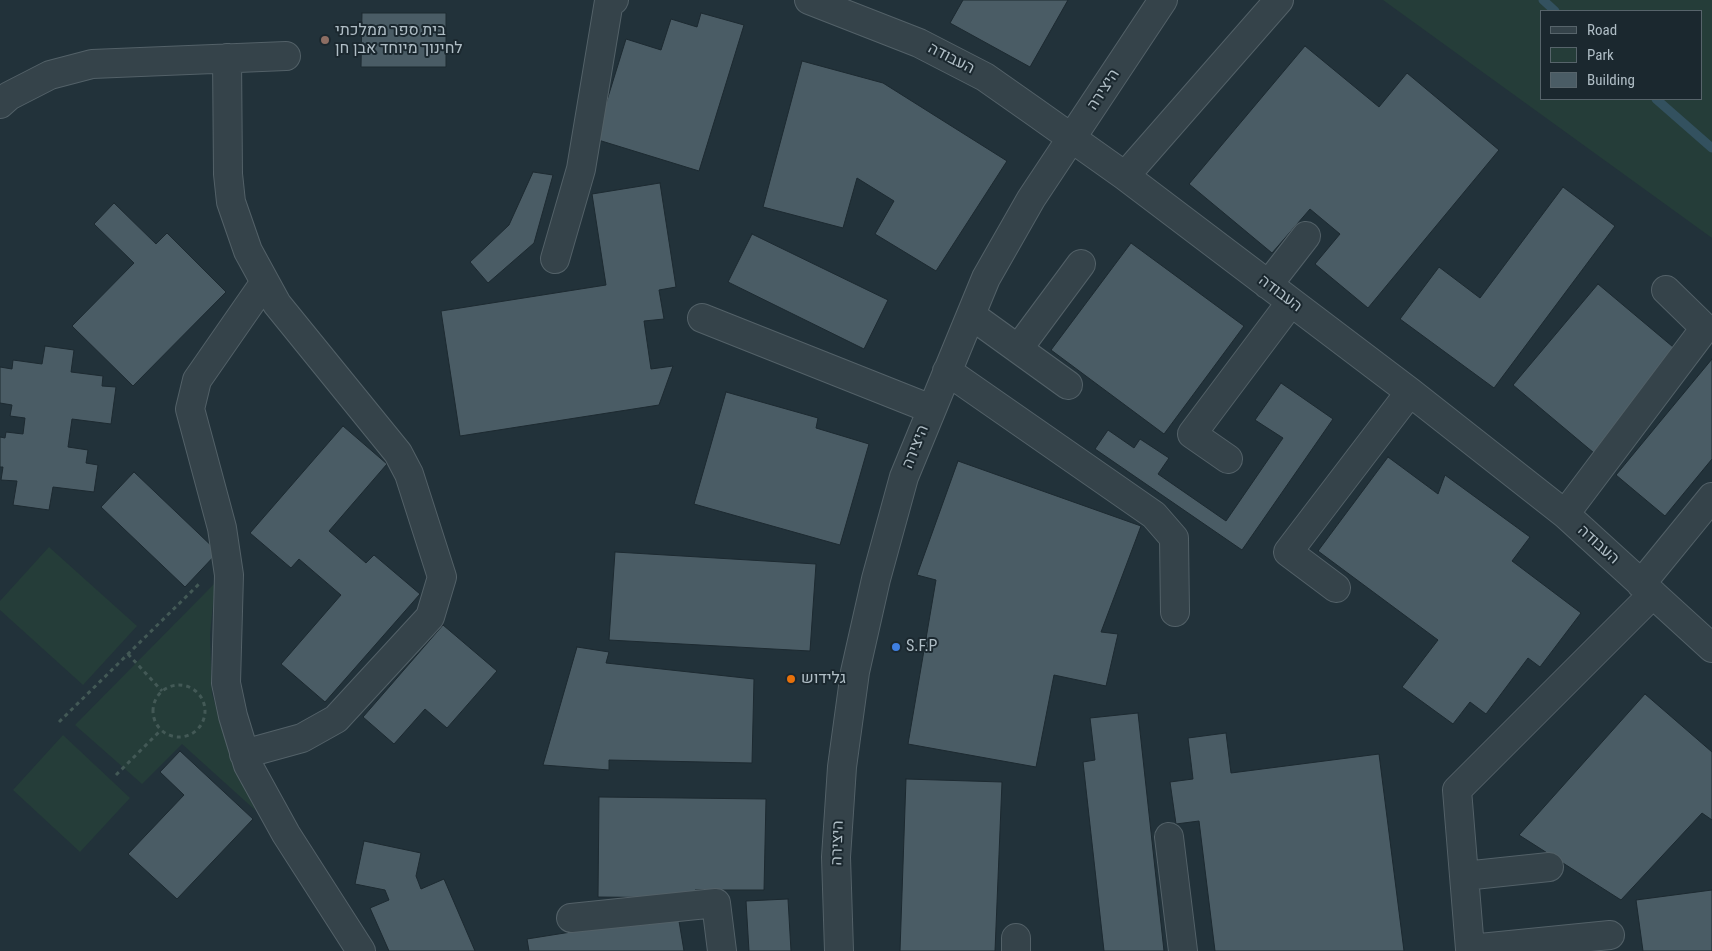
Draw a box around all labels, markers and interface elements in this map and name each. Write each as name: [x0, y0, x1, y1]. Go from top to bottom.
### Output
legend: [1540, 10, 1702, 100]
place label: בית ספר ממלכתי לחינוך מיוחד אבן חן: [335, 21, 463, 59]
text: Road: [1587, 21, 1617, 39]
marker: בית ספר ממלכתי לחינוך מיוחד אבן חן: [319, 34, 331, 46]
street label: העבודה: [925, 39, 977, 79]
text: Park: [1587, 46, 1614, 64]
street label: היצירה: [1084, 66, 1124, 114]
text: Building: [1587, 71, 1635, 89]
street label: העבודה: [1254, 271, 1306, 317]
street label: היצירה: [899, 423, 933, 471]
street label: העבודה: [1573, 521, 1623, 569]
place label: S.F.P: [906, 637, 937, 657]
marker: S.F.P: [890, 641, 902, 653]
place label: גלידוש: [801, 669, 846, 689]
marker: גלידוש: [785, 673, 797, 685]
street label: היצירה: [828, 820, 848, 866]

